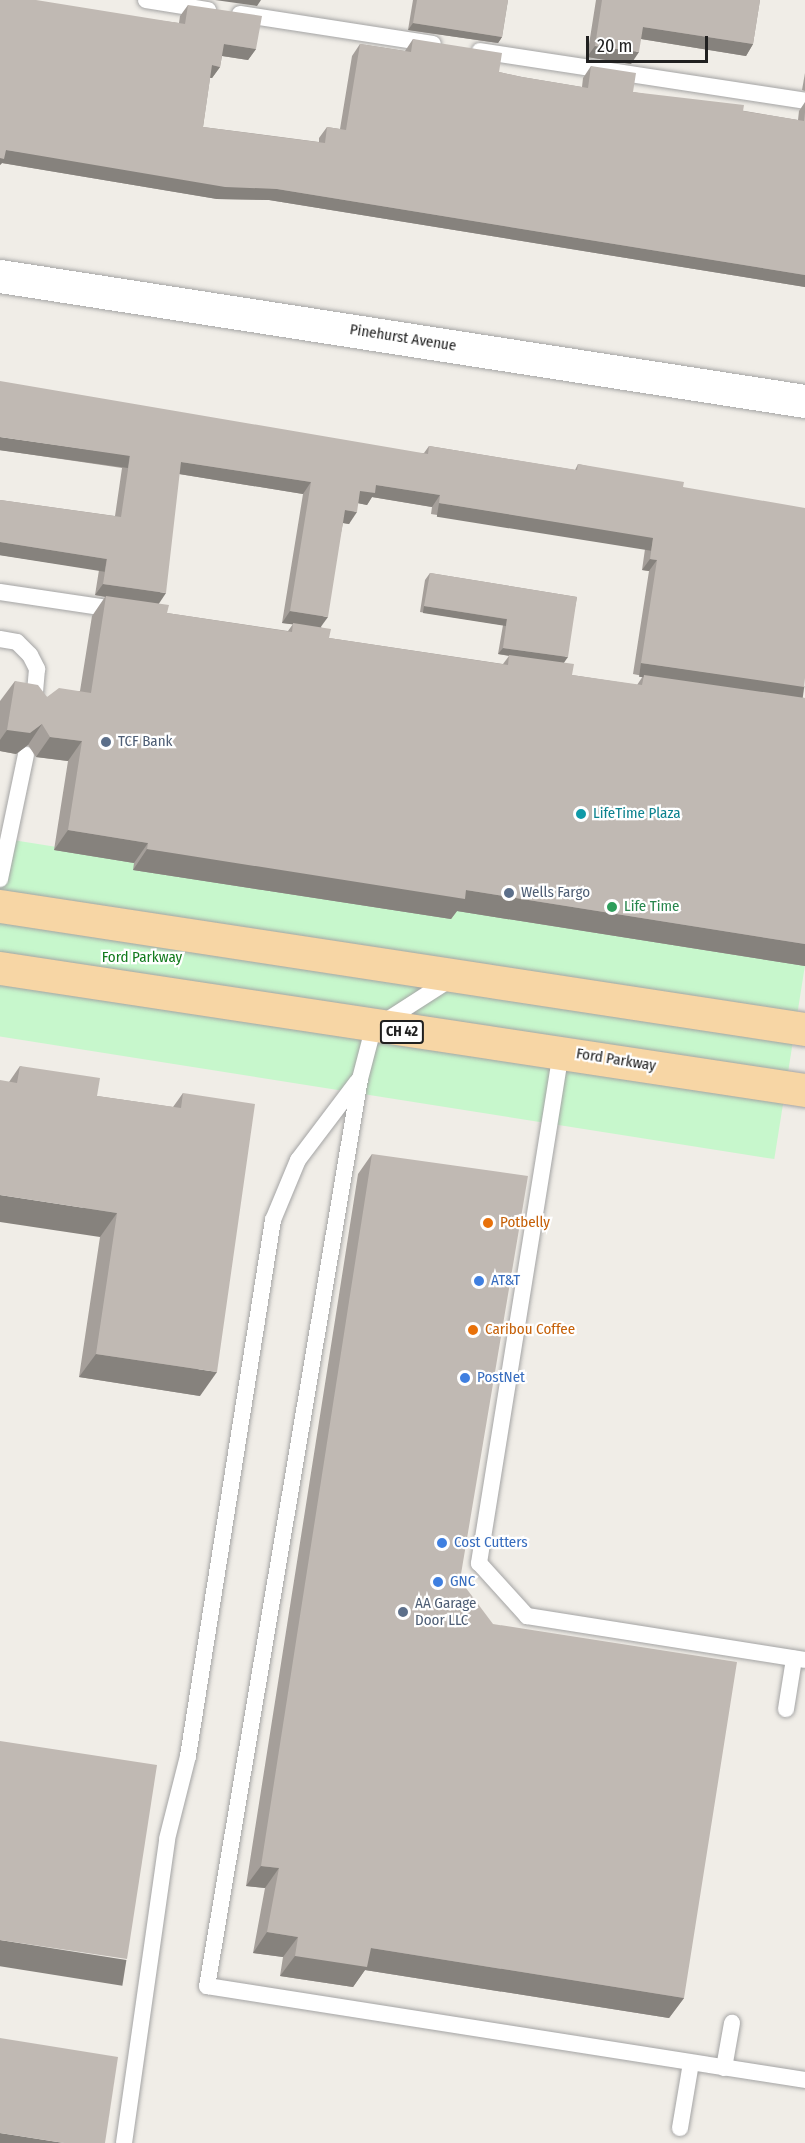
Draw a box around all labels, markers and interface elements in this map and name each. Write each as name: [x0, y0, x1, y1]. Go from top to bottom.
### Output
scale bar: [589, 24, 710, 62]
text: 20 m: [597, 35, 632, 57]
street label: Pinehurst Avenue: [348, 321, 458, 355]
place label: TCF Bank: [118, 733, 173, 751]
marker: TCF Bank: [99, 735, 113, 749]
place label: LifeTime Plaza: [593, 805, 680, 823]
marker: LifeTime Plaza: [574, 807, 588, 821]
place label: Wells Fargo: [521, 884, 590, 902]
marker: Wells Fargo: [502, 886, 516, 900]
place label: Life Time: [624, 898, 679, 916]
marker: Life Time: [605, 900, 619, 914]
park label: Ford Parkway: [102, 949, 182, 967]
road number: CH 42: [380, 1021, 424, 1043]
street label: Ford Parkway: [575, 1045, 657, 1075]
place label: Potbelly: [500, 1214, 550, 1232]
marker: Potbelly: [481, 1216, 495, 1230]
place label: AT&T: [491, 1272, 520, 1290]
marker: AT&T: [472, 1274, 486, 1288]
place label: Caribou Coffee: [485, 1321, 575, 1339]
marker: Caribou Coffee: [466, 1323, 480, 1337]
place label: PostNet: [477, 1369, 525, 1387]
marker: PostNet: [458, 1371, 472, 1385]
place label: Cost Cutters: [454, 1534, 528, 1552]
marker: Cost Cutters: [435, 1536, 449, 1550]
place label: GNC: [450, 1573, 475, 1591]
marker: GNC: [431, 1575, 445, 1589]
place label: AA Garage Door LLC: [415, 1594, 476, 1629]
marker: AA Garage Door LLC: [396, 1605, 410, 1619]

